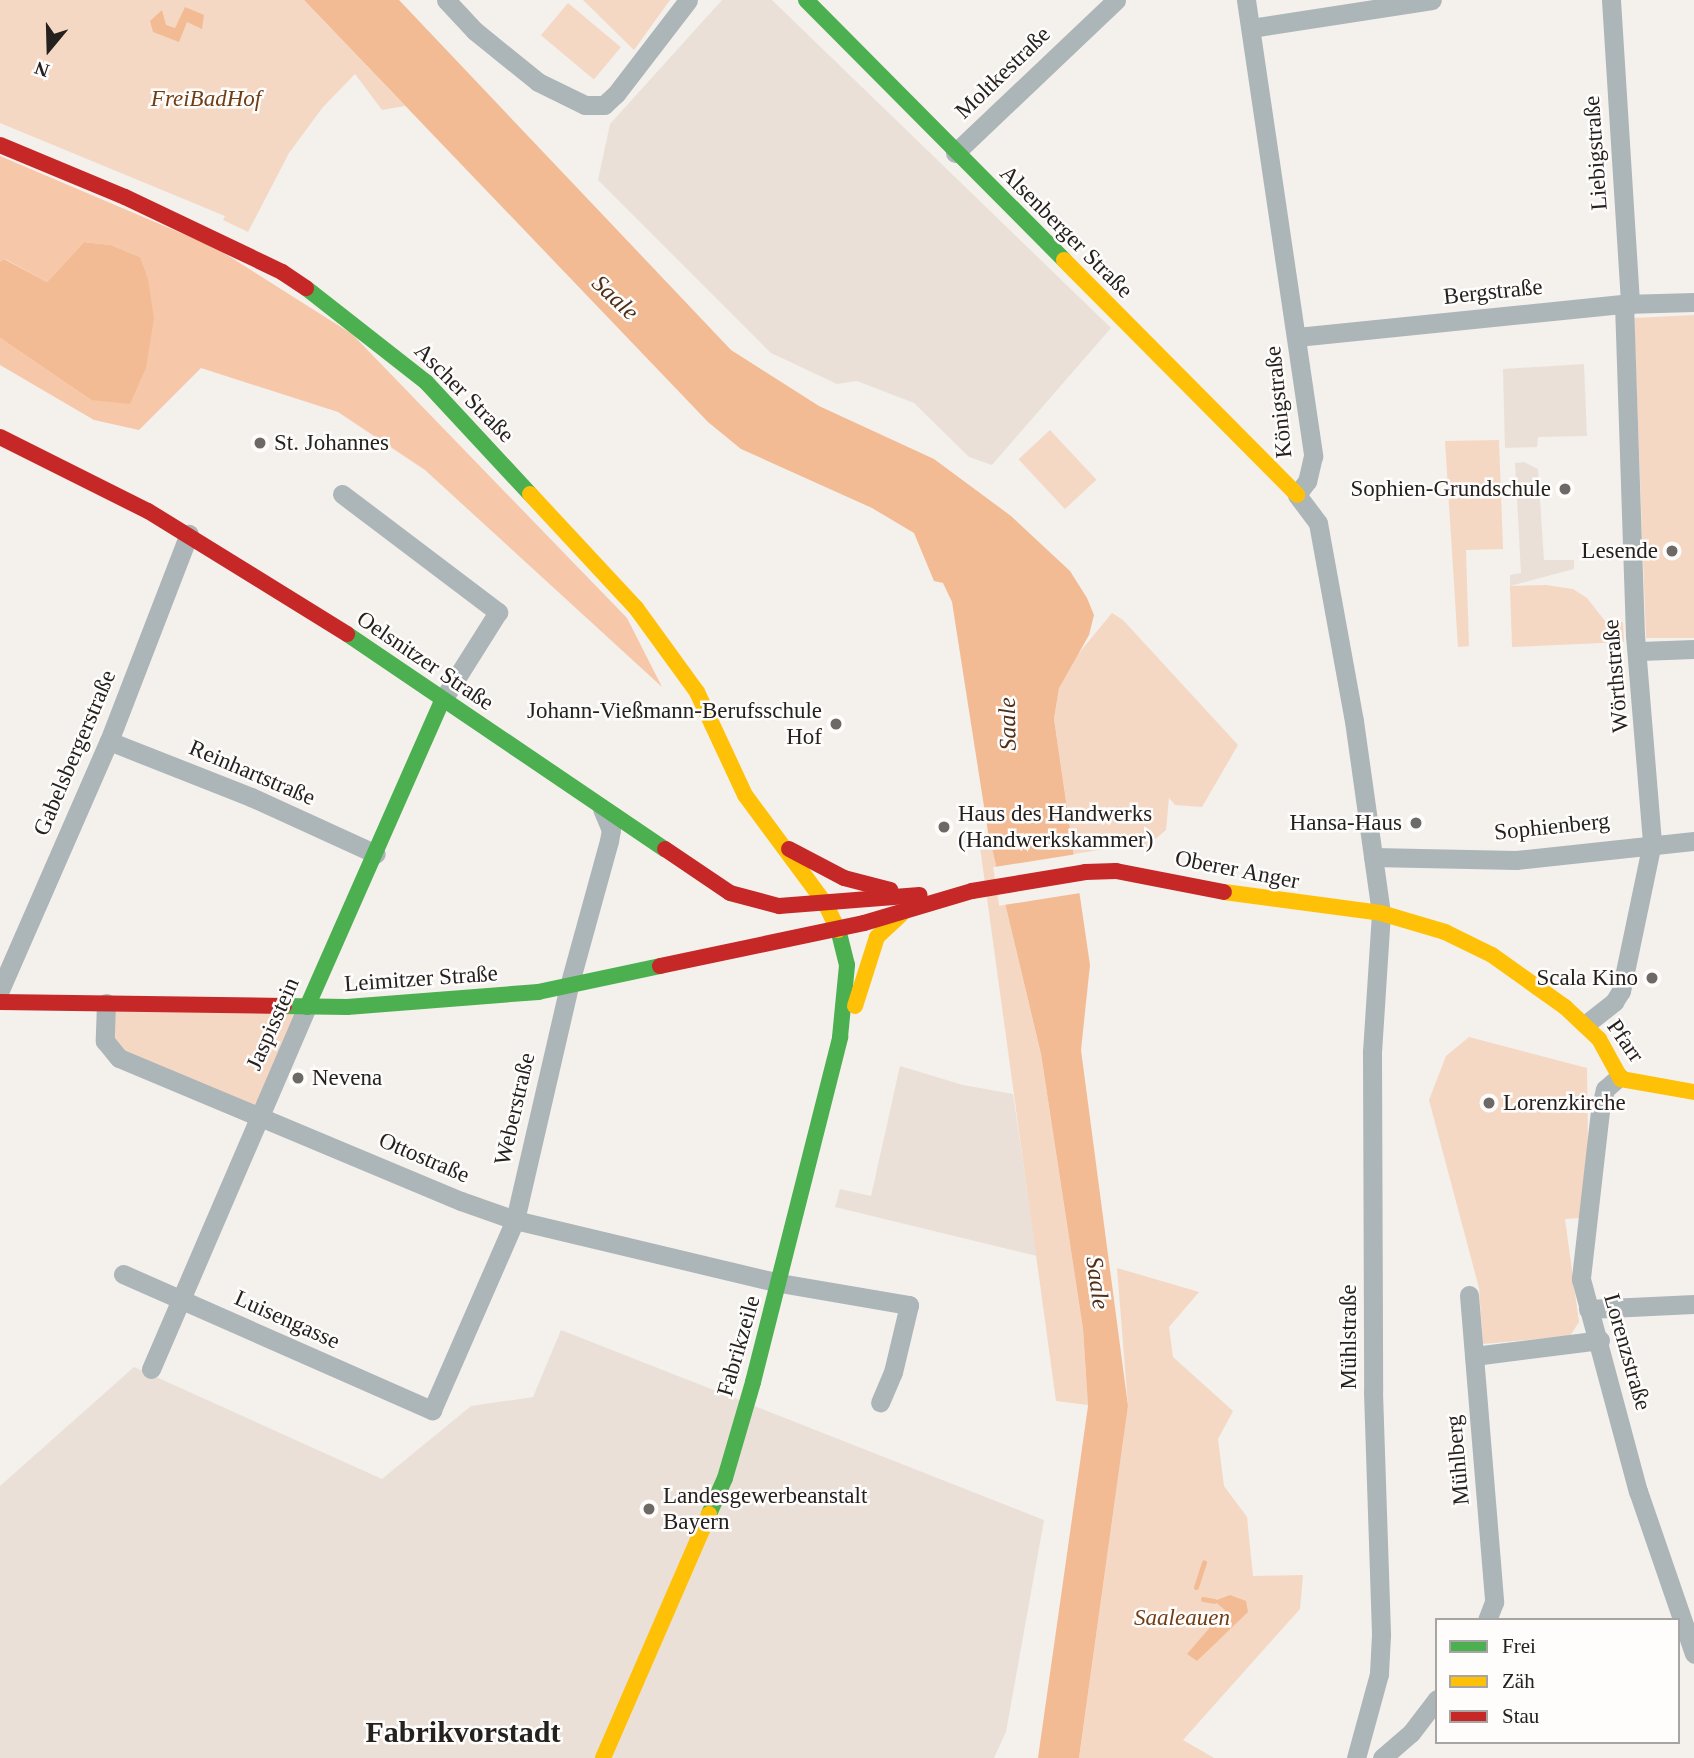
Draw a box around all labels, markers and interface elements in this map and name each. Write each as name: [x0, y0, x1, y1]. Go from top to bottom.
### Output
north arrow: [14, 14, 84, 84]
street label: Moltkestraße: [950, 21, 1056, 125]
text: N: [32, 57, 52, 81]
park label: FreiBadHof: [151, 85, 261, 113]
street label: Liebigstraße: [1578, 95, 1614, 211]
street label: Alsenberger Straße: [994, 160, 1138, 304]
water label: Saale: [586, 269, 644, 327]
street label: Bergstraße: [1442, 273, 1544, 311]
street label: Ascher Straße: [408, 337, 520, 449]
street label: Königstraße: [1259, 345, 1299, 459]
place label: St. Johannes: [274, 429, 389, 457]
marker: St. Johannes: [252, 435, 268, 451]
place label: Sophien-Grundschule: [1350, 475, 1551, 503]
marker: Sophien-Grundschule: [1557, 481, 1573, 497]
place label: Lesende: [1581, 537, 1658, 565]
marker: Lesende: [1664, 543, 1680, 559]
street label: Oelsnitzer Straße: [351, 605, 499, 717]
street label: Wörthstraße: [1597, 618, 1635, 734]
street label: Gabelsbergerstraße: [28, 666, 122, 840]
place label: Johann-Vießmann-Berufsschule Hof: [527, 697, 822, 751]
water label: Saale: [993, 697, 1023, 751]
marker: Johann-Vießmann-Berufsschule Hof: [828, 716, 844, 732]
street label: Reinhartstraße: [185, 734, 319, 812]
place label: Haus des Handwerks (Handwerkskammer): [958, 800, 1153, 854]
street label: Sophienberg: [1493, 807, 1611, 847]
place label: Hansa-Haus: [1290, 809, 1402, 837]
marker: Hansa-Haus: [1408, 815, 1424, 831]
marker: Haus des Handwerks (Handwerkskammer): [936, 819, 952, 835]
street label: Oberer Anger: [1172, 844, 1302, 896]
street label: Leimitzer Straße: [343, 960, 499, 998]
place label: Scala Kino: [1536, 964, 1638, 992]
marker: Scala Kino: [1644, 970, 1660, 986]
street label: Jaspisstein: [240, 973, 306, 1075]
street label: Pfarr: [1601, 1014, 1649, 1068]
street label: Weberstraße: [489, 1050, 541, 1168]
place label: Nevena: [312, 1064, 382, 1092]
marker: Nevena: [290, 1070, 306, 1086]
place label: Lorenzkirche: [1503, 1089, 1626, 1117]
marker: Lorenzkirche: [1481, 1095, 1497, 1111]
street label: Ottostraße: [375, 1127, 473, 1189]
water label: Saale: [1079, 1255, 1115, 1311]
street label: Luisengasse: [230, 1285, 344, 1355]
street label: Mühlstraße: [1335, 1285, 1363, 1389]
street label: Lorenzstraße: [1597, 1291, 1657, 1413]
street label: Fabrikzeile: [711, 1292, 767, 1400]
street label: Mühlberg: [1440, 1414, 1476, 1506]
place label: Landesgewerbeanstalt Bayern: [663, 1482, 867, 1536]
marker: Landesgewerbeanstalt Bayern: [641, 1501, 657, 1517]
park label: Saaleauen: [1134, 1604, 1230, 1632]
legend: [1435, 1618, 1680, 1744]
text: Frei: [1502, 1634, 1536, 1658]
text: Zäh: [1502, 1669, 1535, 1693]
text: Stau: [1502, 1704, 1539, 1728]
district label: Fabrikvorstadt: [365, 1714, 560, 1750]

